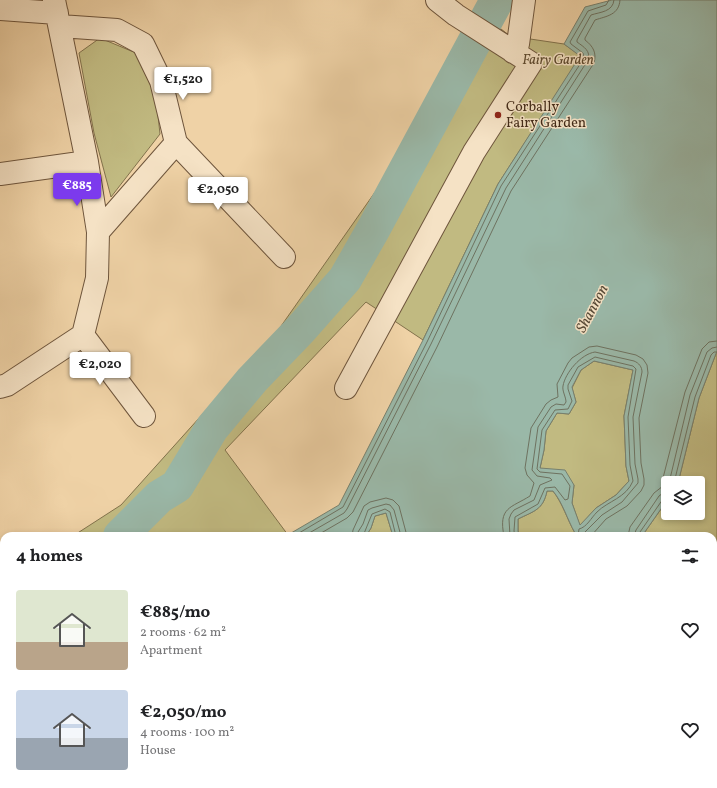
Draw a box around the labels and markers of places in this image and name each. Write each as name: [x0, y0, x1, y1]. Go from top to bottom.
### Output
pin: €1,520: [150, 67, 216, 101]
place label: Corbally Fairy Garden: [506, 98, 586, 133]
marker: Corbally Fairy Garden: [493, 110, 503, 120]
pin: €885: [53, 173, 101, 207]
pin: €2,050: [185, 177, 251, 211]
pin: €2,020: [67, 352, 133, 386]

